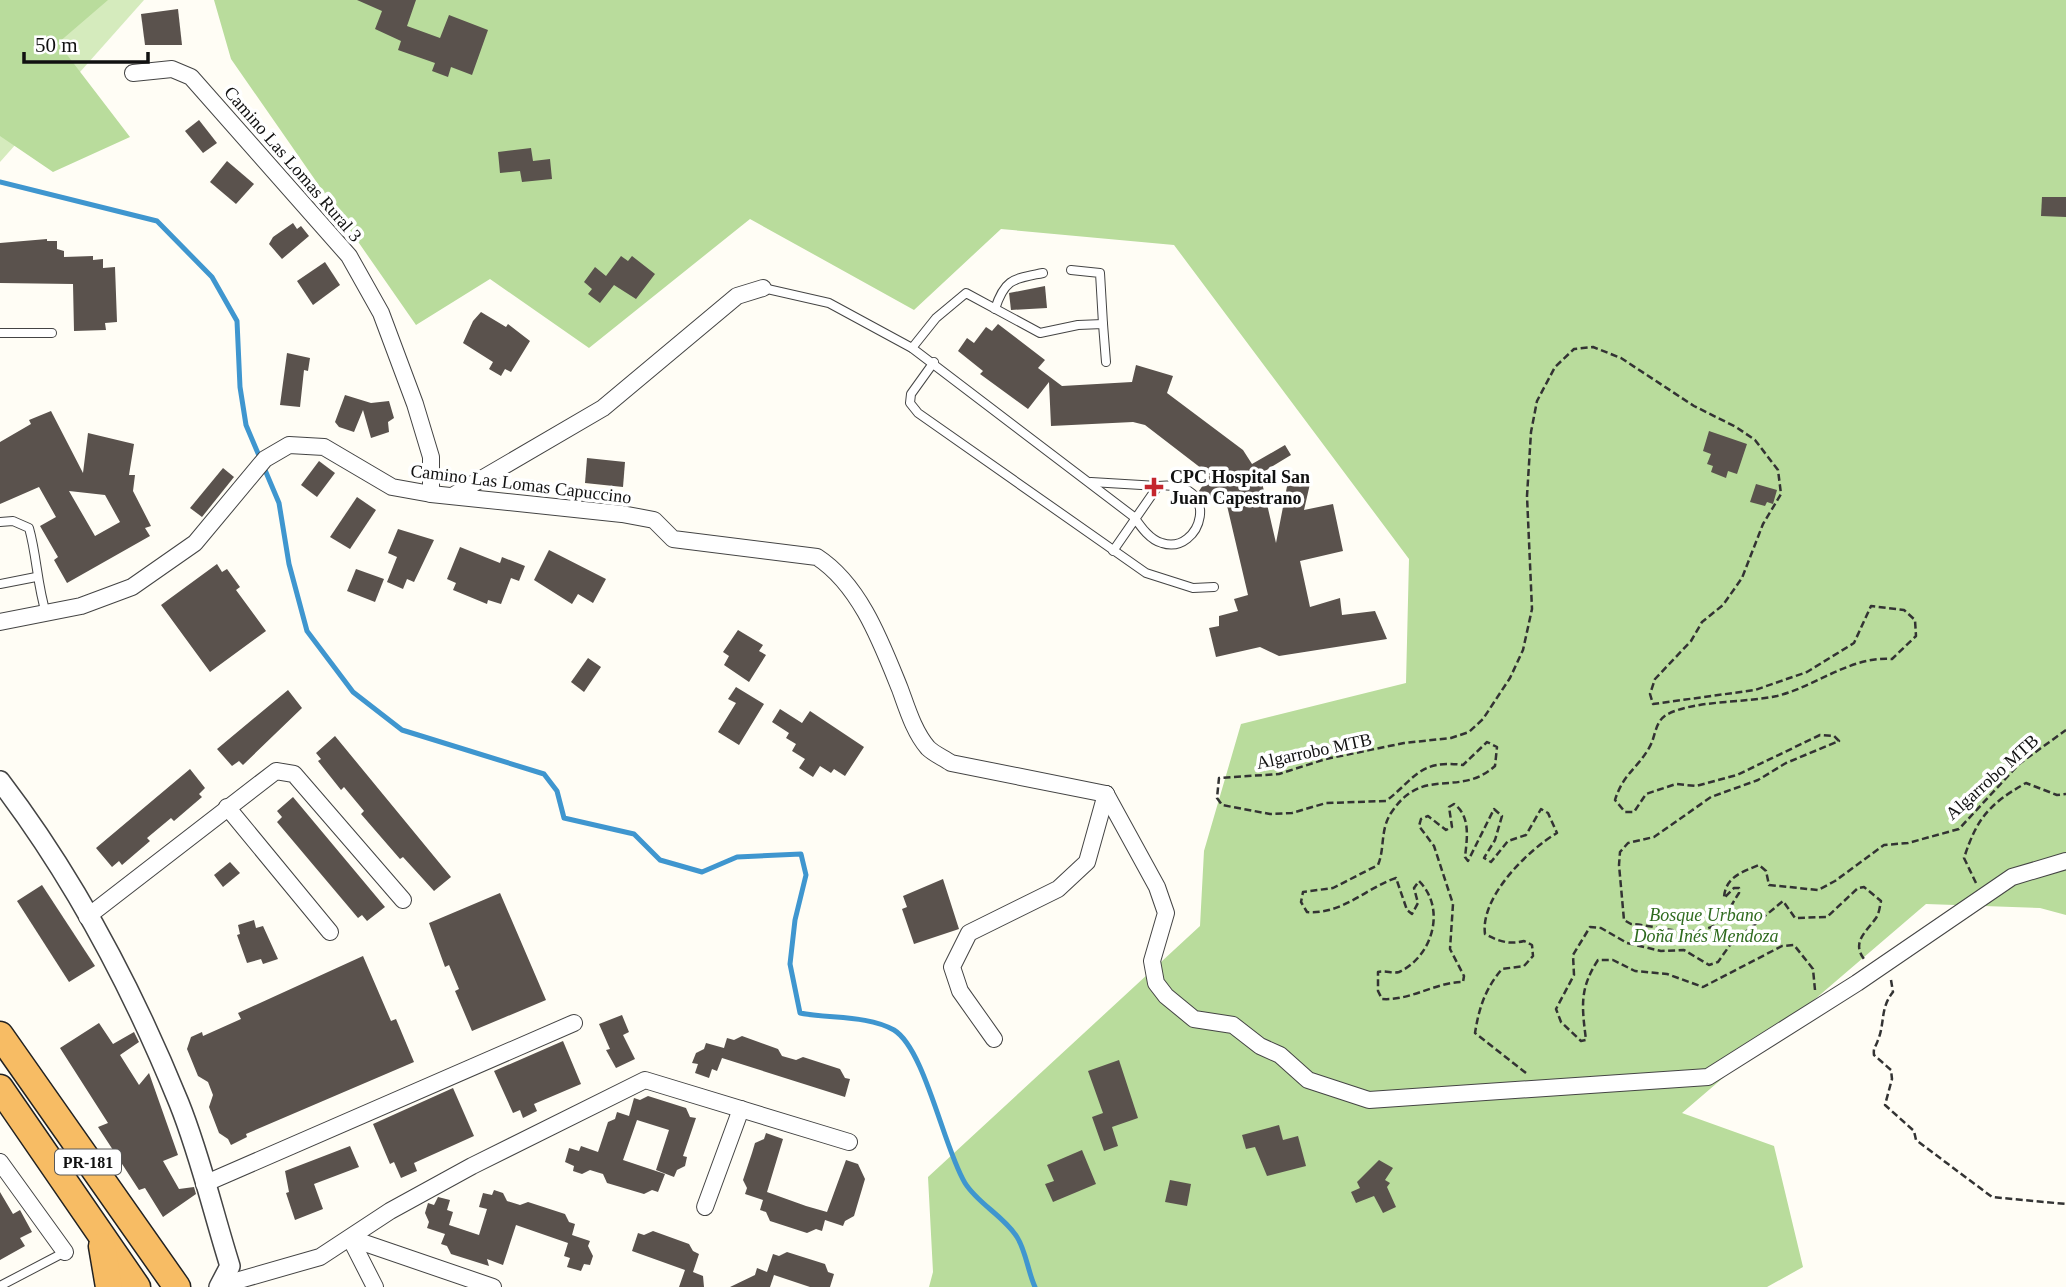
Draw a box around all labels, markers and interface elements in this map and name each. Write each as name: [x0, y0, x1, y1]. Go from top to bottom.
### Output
scale bar: [24, 21, 149, 65]
text: 50 m: [35, 33, 78, 57]
street label: Camino Las Lomas Rural 3: [220, 82, 366, 246]
street label: Camino Las Lomas Capuccino: [409, 461, 633, 507]
place label: CPC Hospital San Juan Capestrano: [1170, 467, 1310, 508]
marker: CPC Hospital San Juan Capestrano: [1144, 477, 1164, 497]
street label: Algarrobo MTB: [1254, 729, 1374, 773]
street label: Algarrobo MTB: [1942, 730, 2042, 824]
park label: Bosque Urbano Doña Inés Mendoza: [1633, 905, 1778, 946]
road number: PR-181: [55, 1150, 121, 1174]

